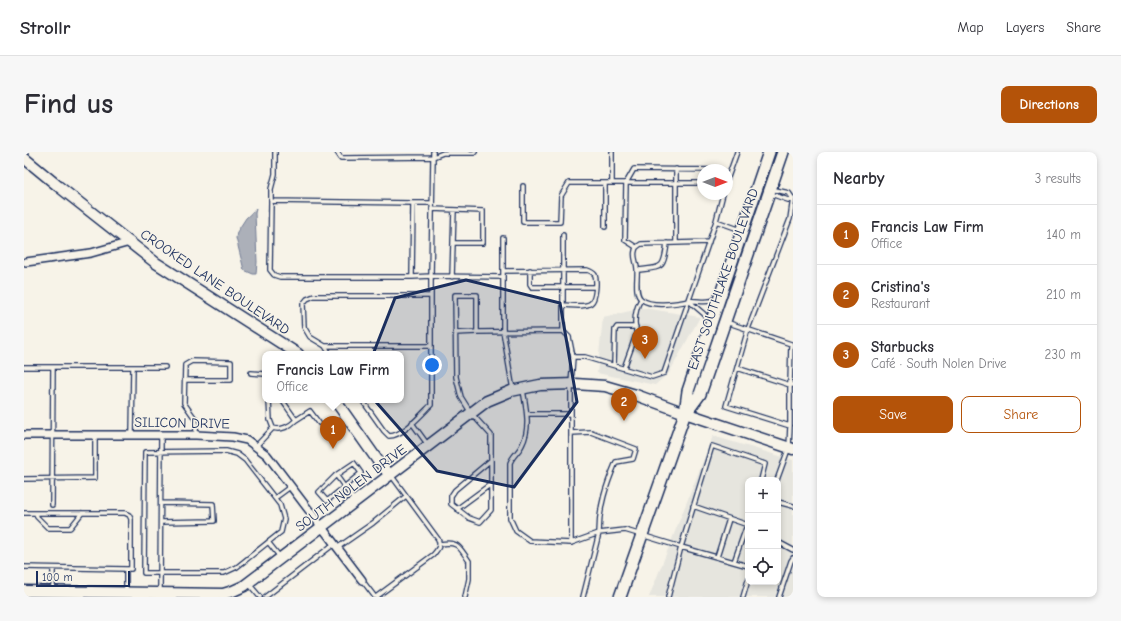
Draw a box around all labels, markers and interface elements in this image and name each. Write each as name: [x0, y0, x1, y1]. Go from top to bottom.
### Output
text: Strollr: [20, 17, 70, 39]
text: Map: [957, 19, 984, 36]
text: Layers: [1006, 19, 1044, 36]
text: Share: [1066, 19, 1101, 36]
button: Directions: [1001, 86, 1097, 123]
text: Find us: [24, 88, 113, 120]
north arrow: [697, 164, 733, 200]
text: Nearby: [833, 169, 884, 188]
text: 3 results: [1035, 171, 1081, 186]
street label: EAST SOUTHLAKE BOULEVARD: [684, 186, 762, 372]
text: Francis Law Firm: [871, 218, 984, 236]
street label: CROOKED LANE BOULEVARD: [137, 225, 293, 339]
text: 1: [843, 227, 849, 242]
text: 140 m: [1047, 227, 1081, 242]
text: Office: [871, 236, 902, 251]
text: Cristina's: [871, 278, 930, 296]
text: 2: [843, 287, 849, 302]
text: 210 m: [1046, 287, 1081, 302]
text: Restaurant: [871, 296, 930, 311]
pin: 3: [632, 326, 658, 359]
text: Starbucks: [871, 338, 934, 356]
text: 3: [843, 347, 849, 362]
text: 230 m: [1045, 347, 1081, 362]
popup: [262, 351, 404, 403]
your location: [422, 355, 442, 375]
text: Café · South Nolen Drive: [871, 356, 1006, 371]
text: Francis Law Firm: [277, 361, 389, 379]
text: Office: [277, 379, 308, 394]
pin: 2: [611, 388, 637, 421]
button: Save: [833, 396, 953, 433]
button: Share: [961, 396, 1081, 433]
street label: SILICON DRIVE: [134, 414, 230, 432]
pin: 1: [320, 416, 346, 449]
street label: SOUTH NOLEN DRIVE: [292, 441, 410, 535]
map controls: [745, 477, 781, 585]
button: +: [745, 477, 781, 513]
button: −: [745, 513, 781, 549]
button: locate: [745, 549, 781, 585]
scale bar: [36, 569, 130, 588]
text: 100 m: [42, 571, 73, 584]

